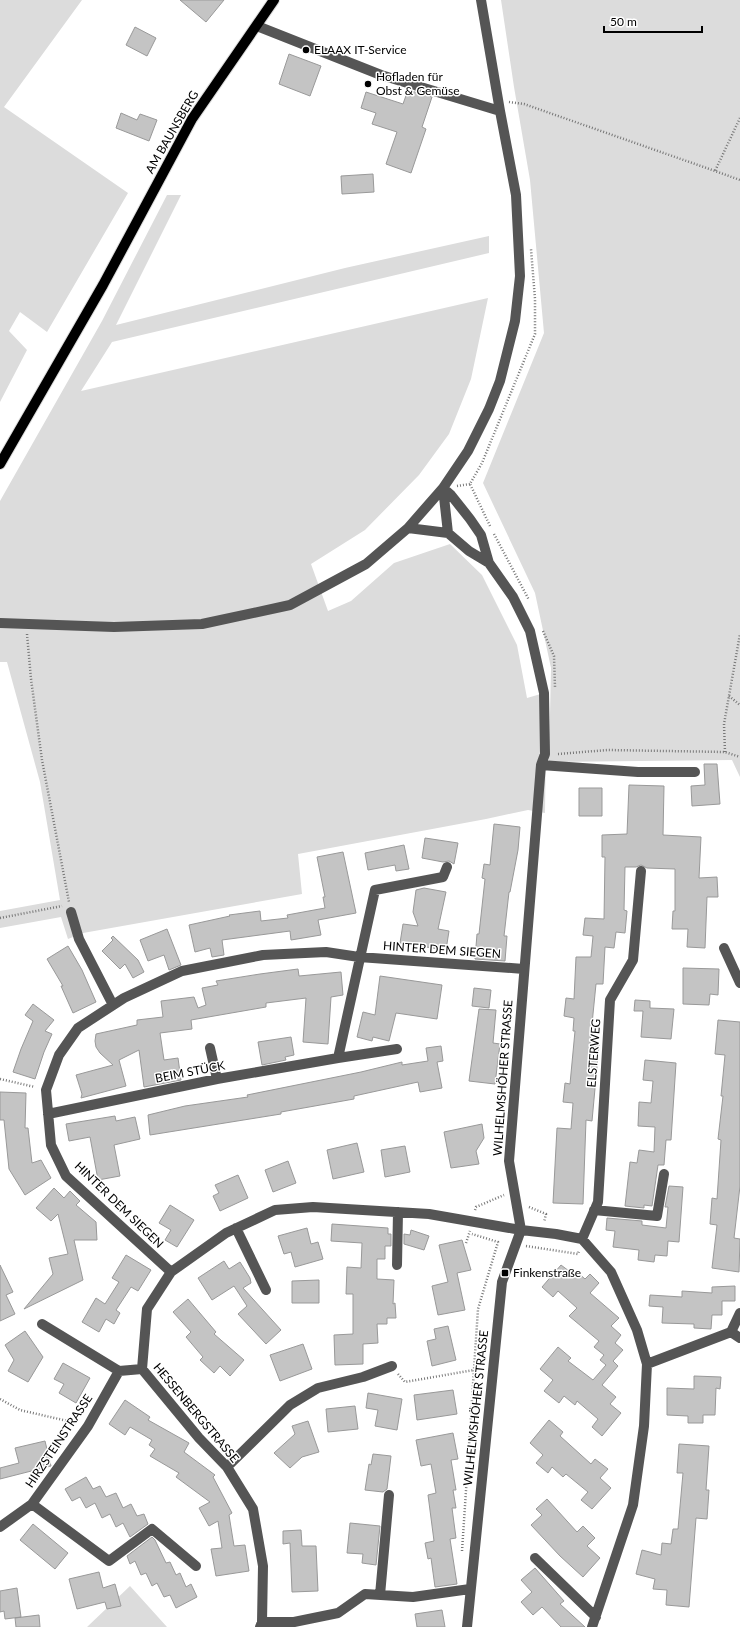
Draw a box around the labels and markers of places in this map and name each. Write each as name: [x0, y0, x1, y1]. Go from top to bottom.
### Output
place label: ELAAX IT-Service: [314, 42, 407, 57]
marker: ELAAX IT-Service: [301, 45, 311, 55]
place label: Hofladen für Obst & Gemüse: [376, 69, 460, 98]
marker: Hofladen für Obst & Gemüse: [363, 79, 373, 89]
place label: Finkenstraße: [513, 1265, 581, 1280]
marker: Finkenstraße: [500, 1268, 510, 1278]

